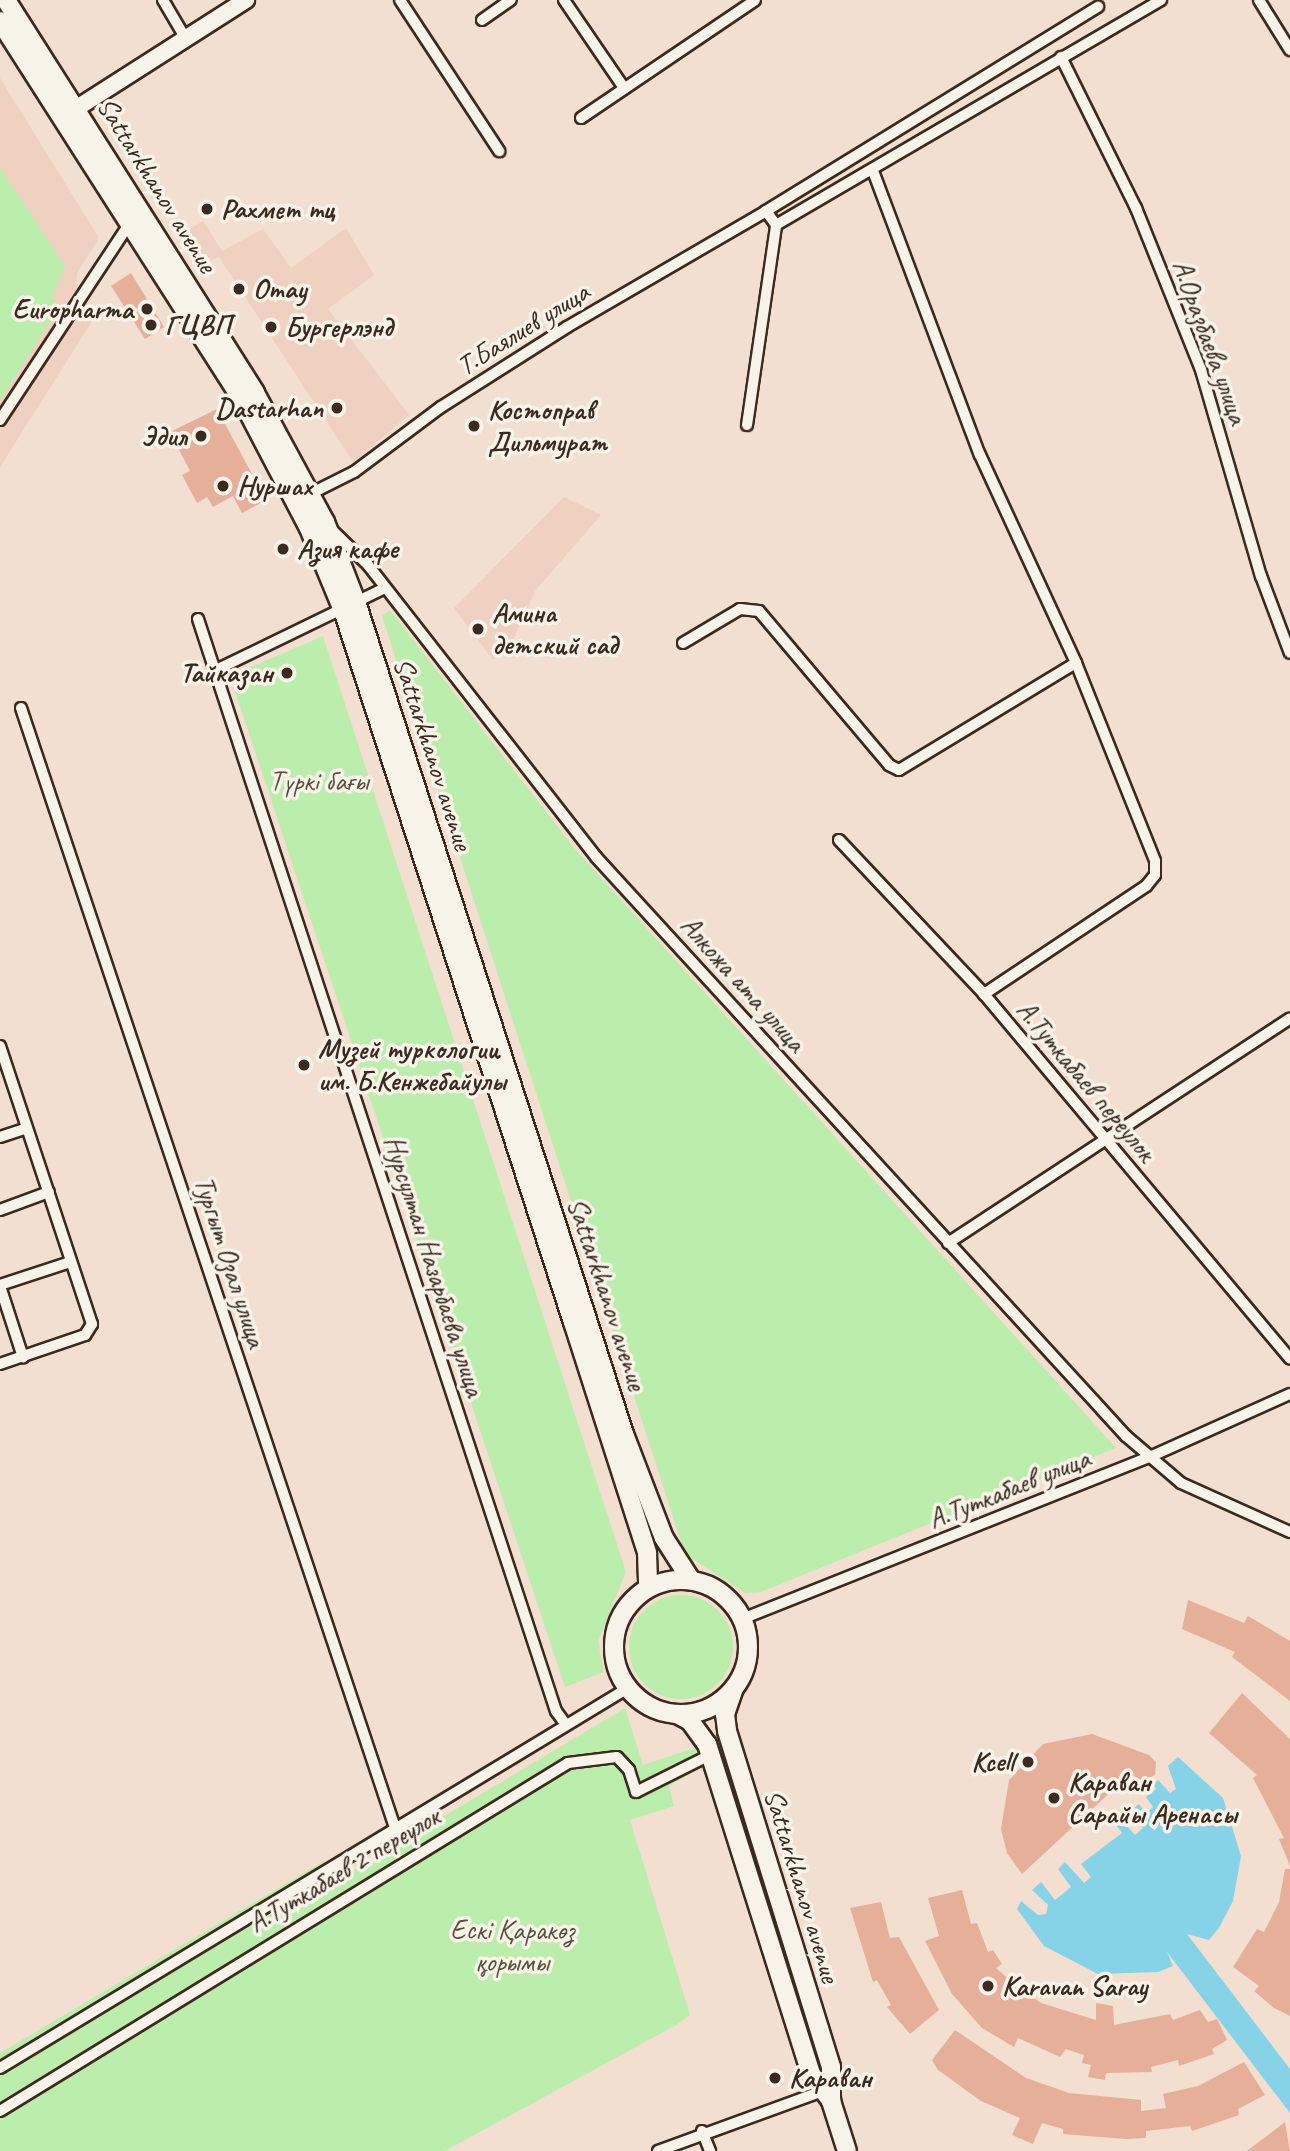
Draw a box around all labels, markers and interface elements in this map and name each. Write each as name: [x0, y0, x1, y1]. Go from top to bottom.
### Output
street label: Sattarkhanov avenue: [90, 91, 224, 279]
place label: Рахмет тц: [221, 192, 334, 226]
marker: Рахмет тц: [199, 201, 215, 217]
street label: А.Оразбаева улица: [1164, 254, 1256, 430]
place label: Отау: [253, 272, 307, 306]
street label: Т.Баялиев улица: [450, 275, 596, 383]
marker: Отау: [231, 281, 247, 297]
place label: Europharma: [12, 292, 133, 326]
marker: Europharma: [139, 301, 155, 317]
place label: ГЦВП: [165, 308, 231, 342]
place label: Бургерлэнд: [285, 310, 393, 344]
marker: ГЦВП: [143, 317, 159, 333]
marker: Бургерлэнд: [263, 319, 279, 335]
place label: Dastarhan: [216, 391, 323, 425]
place label: Костоправ Дильмурат: [488, 393, 607, 459]
marker: Dastarhan: [329, 400, 345, 416]
marker: Костоправ Дильмурат: [466, 418, 482, 434]
place label: Эдил: [141, 419, 187, 453]
marker: Эдил: [193, 428, 209, 444]
place label: Нуршах: [237, 469, 313, 503]
marker: Нуршах: [215, 478, 231, 494]
place label: Азия кафе: [297, 532, 396, 566]
marker: Азия кафе: [275, 541, 291, 557]
place label: Амина детский сад: [492, 596, 618, 662]
marker: Амина детский сад: [470, 621, 486, 637]
street label: Sattarkhanov avenue: [386, 653, 480, 855]
place label: Тайказан: [180, 656, 273, 690]
marker: Тайказан: [279, 665, 295, 681]
park label: Түркі бағы: [270, 764, 368, 798]
street label: Алкожа ата улица: [673, 908, 813, 1060]
street label: А.Туткабаев переулок: [1010, 995, 1162, 1167]
place label: Музей туркологии им. Б.Кенжебайулы: [318, 1032, 506, 1098]
marker: Музей туркологии им. Б.Кенжебайулы: [296, 1057, 312, 1073]
street label: Нурсултан Назарбаева улица: [376, 1131, 492, 1401]
street label: Тургыт Озал улица: [187, 1172, 273, 1352]
street label: Sattarkhanov avenue: [560, 1193, 654, 1395]
street label: А.Туткабаев улица: [922, 1441, 1096, 1537]
place label: Kcell: [971, 1745, 1014, 1779]
marker: Kcell: [1020, 1754, 1036, 1770]
place label: Караван Сарайы Аренасы: [1068, 1765, 1237, 1831]
street label: Sattarkhanov avenue: [757, 1785, 847, 1987]
marker: Караван Сарайы Аренасы: [1046, 1790, 1062, 1806]
street label: А.Туткабаев 2 переулок: [242, 1800, 446, 1940]
park label: Ескі Қаракөз қорымы: [450, 1913, 574, 1979]
place label: Karavan Saray: [1002, 1969, 1147, 2003]
marker: Karavan Saray: [980, 1978, 996, 1994]
place label: Караван: [789, 2061, 872, 2095]
marker: Караван: [767, 2070, 783, 2086]

